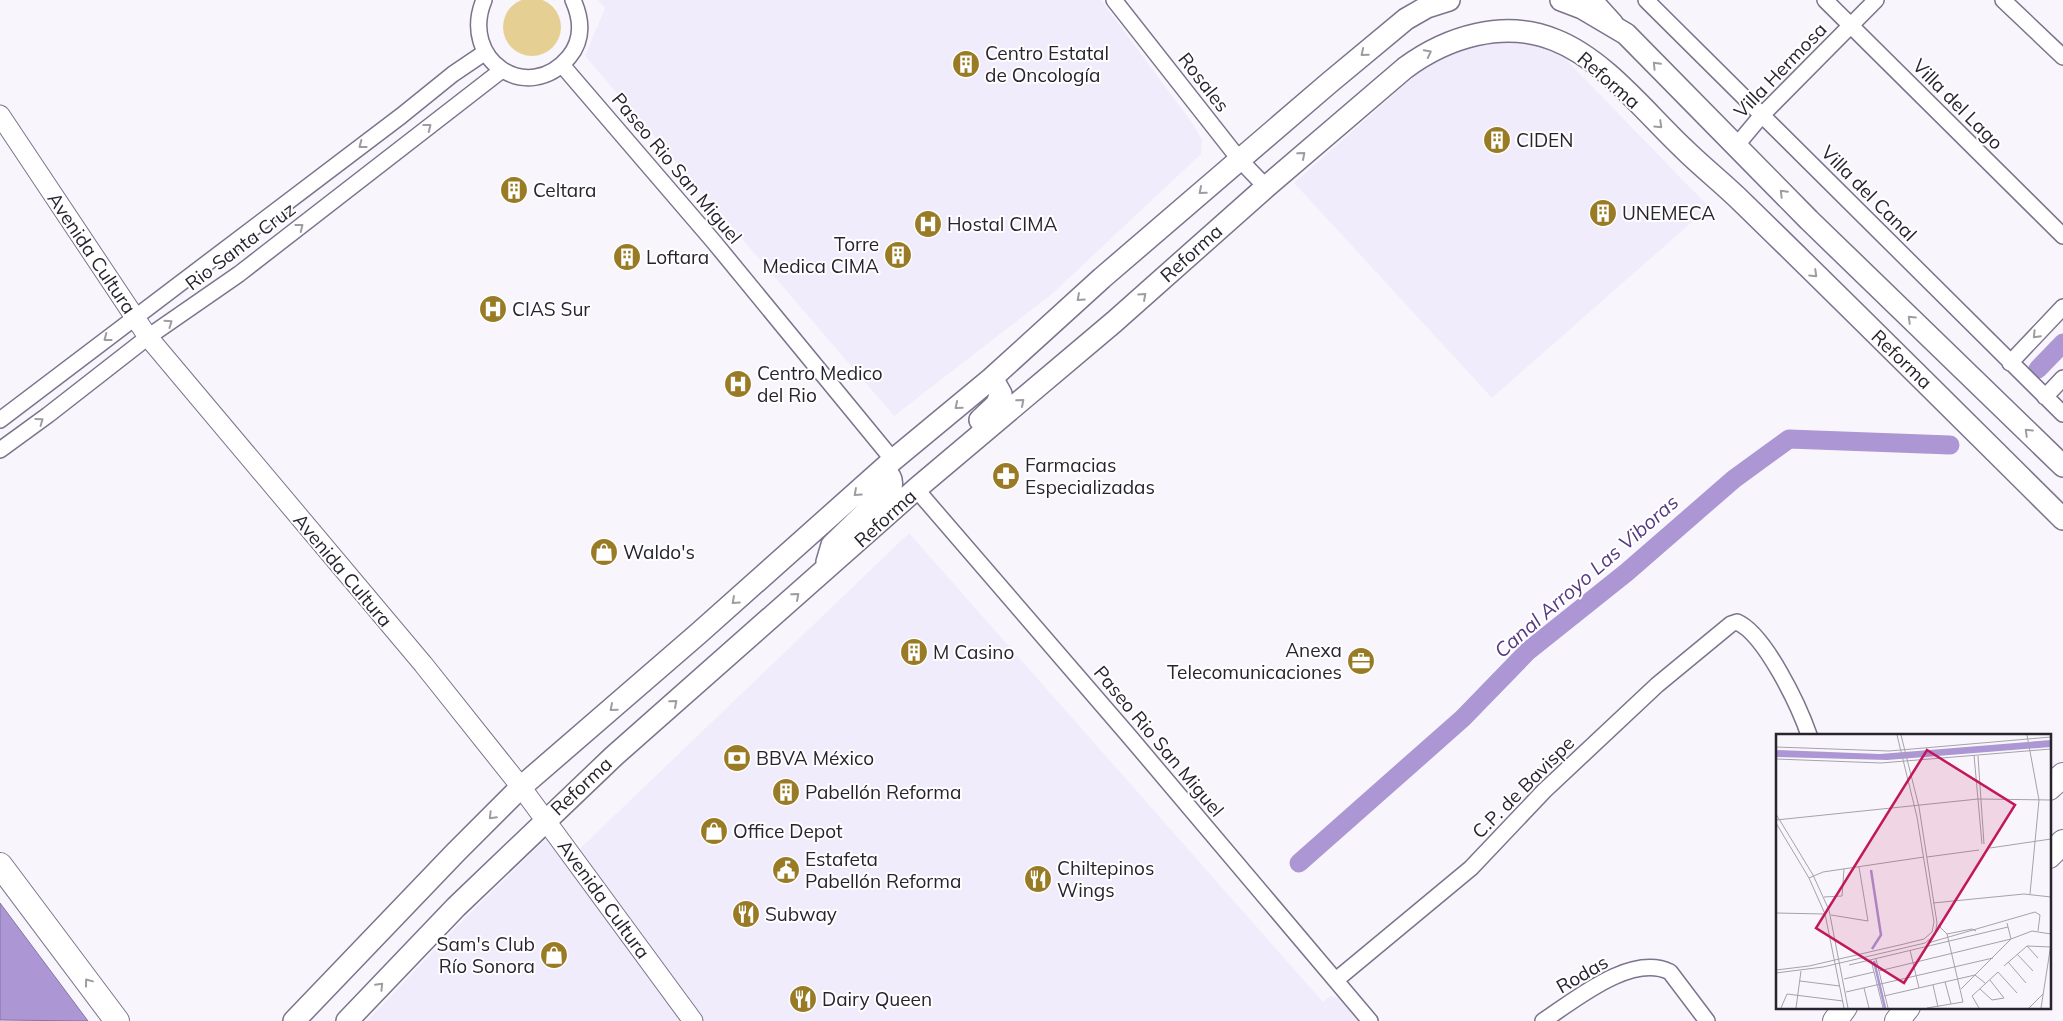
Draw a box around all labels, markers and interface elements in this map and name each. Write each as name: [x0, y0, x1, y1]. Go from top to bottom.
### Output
street label: Villa Hermosa: [1729, 17, 1831, 123]
place label: Centro Estatal de Oncología: [985, 41, 1109, 87]
street label: Reforma: [1573, 46, 1645, 114]
street label: Rosales: [1173, 47, 1235, 117]
one-way arrow: [1360, 48, 1369, 57]
building icon: Centro Estatal de Oncología: [951, 49, 981, 79]
one-way arrow: [1423, 49, 1432, 59]
street label: Villa del Lago: [1908, 54, 2008, 154]
one-way arrow: [1653, 62, 1662, 71]
street label: Paseo Rio San Miguel: [607, 88, 747, 248]
one-way arrow: [1653, 119, 1662, 128]
one-way arrow: [422, 125, 431, 133]
building icon: CIDEN: [1482, 125, 1512, 155]
place label: CIDEN: [1516, 128, 1573, 152]
one-way arrow: [359, 140, 368, 148]
street label: Villa del Canal: [1816, 140, 1922, 246]
one-way arrow: [1297, 152, 1306, 161]
building icon: Celtara: [499, 175, 529, 205]
place label: Celtara: [533, 178, 596, 202]
one-way arrow: [1199, 185, 1208, 194]
street label: Avenida Cultura: [43, 188, 141, 318]
one-way arrow: [1779, 190, 1788, 199]
street label: Rio Santa Cruz: [180, 197, 300, 295]
building icon: UNEMECA: [1588, 198, 1618, 228]
place label: UNEMECA: [1622, 201, 1715, 225]
hospital icon: Hostal CIMA: [913, 209, 943, 239]
place label: Hostal CIMA: [947, 212, 1057, 236]
street label: Reforma: [1155, 219, 1227, 287]
one-way arrow: [294, 224, 303, 232]
place label: Torre Medica CIMA: [763, 232, 879, 278]
building icon: Torre Medica CIMA: [883, 240, 913, 270]
building icon: Loftara: [612, 242, 642, 272]
place label: Loftara: [646, 245, 709, 269]
one-way arrow: [1809, 268, 1818, 277]
one-way arrow: [1077, 292, 1086, 301]
one-way arrow: [1138, 293, 1147, 302]
hospital icon: CIAS Sur: [478, 294, 508, 324]
place label: CIAS Sur: [512, 297, 590, 321]
one-way arrow: [1908, 316, 1917, 325]
one-way arrow: [163, 320, 173, 329]
street label: Reforma: [1867, 324, 1937, 394]
one-way arrow: [2033, 329, 2042, 338]
one-way arrow: [104, 333, 113, 341]
place label: Centro Medico del Rio: [757, 361, 883, 407]
hospital icon: Centro Medico del Rio: [723, 369, 753, 399]
one-way arrow: [1015, 399, 1024, 408]
one-way arrow: [955, 400, 964, 409]
one-way arrow: [34, 418, 44, 427]
one-way arrow: [2025, 429, 2034, 438]
place label: Farmacias Especializadas: [1025, 453, 1155, 499]
pharmacy icon: Farmacias Especializadas: [991, 461, 1021, 491]
street label: Reforma: [849, 484, 921, 552]
one-way arrow: [853, 487, 862, 496]
water label: Canal Arroyo Las Viboras: [1489, 489, 1683, 663]
street label: Avenida Cultura: [288, 508, 398, 632]
shop icon: Waldo's: [589, 537, 619, 567]
place label: Waldo's: [623, 540, 695, 564]
one-way arrow: [790, 593, 799, 602]
one-way arrow: [732, 595, 741, 604]
building icon: M Casino: [899, 637, 929, 667]
place label: Anexa Telecomunicaciones: [1167, 638, 1342, 684]
place label: M Casino: [933, 640, 1014, 664]
office icon: Anexa Telecomunicaciones: [1346, 646, 1376, 676]
street label: Paseo Rio San Miguel: [1089, 661, 1229, 821]
one-way arrow: [668, 700, 677, 709]
one-way arrow: [609, 702, 618, 711]
street label: C.P. de Bavispe: [1467, 731, 1579, 843]
inset map: [1776, 734, 2050, 1008]
bank icon: BBVA México: [722, 743, 752, 773]
place label: BBVA México: [756, 746, 874, 770]
street label: Reforma: [545, 752, 617, 820]
building icon: Pabellón Reforma: [771, 777, 801, 807]
place label: Pabellón Reforma: [805, 780, 961, 804]
one-way arrow: [489, 811, 498, 820]
shop icon: Office Depot: [699, 816, 729, 846]
place label: Office Depot: [733, 819, 843, 843]
street label: Avenida Cultura: [553, 835, 655, 963]
place label: Estafeta Pabellón Reforma: [805, 847, 961, 893]
public building icon: Estafeta Pabellón Reforma: [771, 855, 801, 885]
place label: Chiltepinos Wings: [1057, 856, 1154, 902]
restaurant icon: Chiltepinos Wings: [1023, 864, 1053, 894]
restaurant icon: Subway: [731, 899, 761, 929]
place label: Subway: [765, 902, 837, 926]
place label: Sam's Club Río Sonora: [437, 932, 535, 978]
shop icon: Sam's Club Río Sonora: [539, 940, 569, 970]
street label: Rodas: [1552, 950, 1612, 998]
one-way arrow: [85, 979, 93, 988]
one-way arrow: [374, 982, 383, 991]
restaurant icon: Dairy Queen: [788, 984, 818, 1014]
place label: Dairy Queen: [822, 987, 932, 1011]

